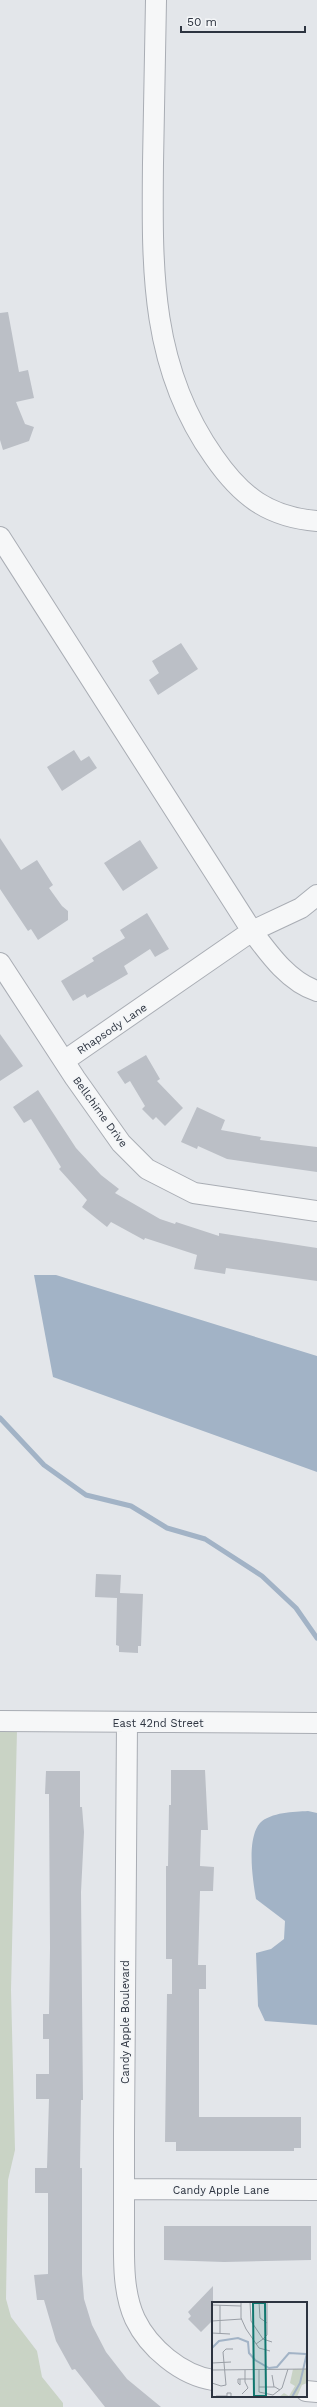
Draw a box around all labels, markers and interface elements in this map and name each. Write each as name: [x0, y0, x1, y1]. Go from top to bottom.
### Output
scale bar: [181, 8, 305, 34]
text: 50 m: [187, 15, 217, 29]
street label: Rhapsody Lane: [75, 1001, 149, 1057]
street label: Bellchime Drive: [70, 1074, 130, 1150]
street label: East 42nd Street: [112, 1717, 204, 1730]
street label: Candy Apple Boulevard: [119, 1960, 132, 2084]
street label: Candy Apple Lane: [173, 2184, 269, 2197]
inset map: [212, 2302, 307, 2397]

